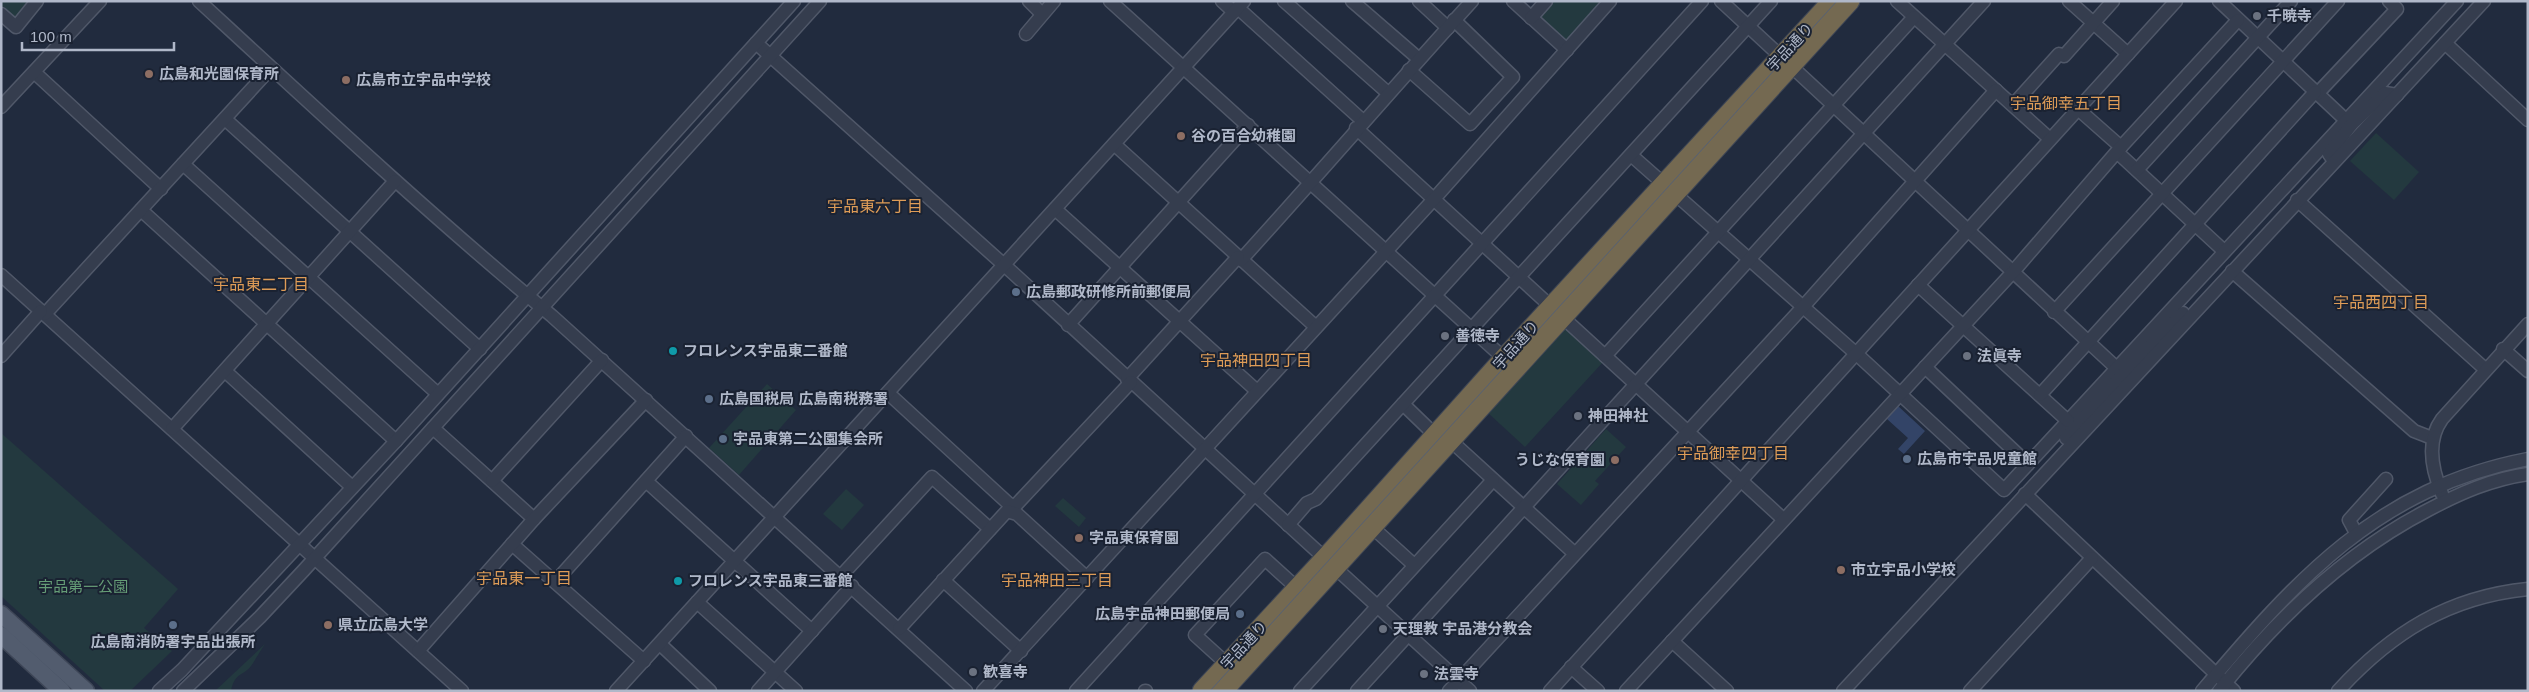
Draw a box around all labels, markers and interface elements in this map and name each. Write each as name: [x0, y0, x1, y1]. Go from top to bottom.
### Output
place label: 千暁寺: [2267, 7, 2312, 24]
marker: 千暁寺: [2251, 10, 2263, 22]
street label: 宇品通り: [1763, 19, 1816, 74]
scale bar: [22, 20, 175, 52]
text: 100 m: [30, 28, 72, 45]
place label: 広島和光園保育所: [159, 65, 279, 82]
marker: 広島和光園保育所: [143, 68, 155, 80]
place label: 広島市立宇品中学校: [356, 71, 491, 88]
marker: 広島市立宇品中学校: [340, 74, 352, 86]
district label: 宇品御幸五丁目: [2010, 95, 2122, 112]
place label: 谷の百合幼稚園: [1191, 127, 1296, 144]
marker: 谷の百合幼稚園: [1175, 130, 1187, 142]
district label: 宇品東六丁目: [827, 198, 923, 215]
district label: 宇品東二丁目: [213, 276, 309, 293]
place label: 広島郵政研修所前郵便局: [1026, 283, 1191, 300]
marker: 広島郵政研修所前郵便局: [1010, 286, 1022, 298]
district label: 宇品西四丁目: [2333, 294, 2429, 311]
street label: 宇品通り: [1489, 317, 1542, 373]
place label: 善徳寺: [1455, 327, 1500, 344]
marker: 善徳寺: [1439, 330, 1451, 342]
place label: フロレンス宇品東二番館: [683, 342, 848, 359]
marker: フロレンス宇品東二番館: [667, 345, 679, 357]
place label: 法眞寺: [1977, 347, 2022, 364]
marker: 法眞寺: [1961, 350, 1973, 362]
district label: 宇品神田四丁目: [1200, 352, 1312, 369]
place label: 広島国税局 広島南税務署: [719, 390, 888, 407]
marker: 広島国税局 広島南税務署: [703, 393, 715, 405]
place label: 神田神社: [1587, 407, 1648, 424]
marker: 神田神社: [1572, 410, 1584, 422]
place label: 宇品東第二公園集会所: [733, 430, 883, 447]
marker: 宇品東第二公園集会所: [717, 433, 729, 445]
district label: 宇品御幸四丁目: [1677, 445, 1789, 462]
place label: 広島市宇品児童館: [1917, 450, 2037, 467]
place label: うじな保育園: [1515, 451, 1605, 468]
marker: 広島市宇品児童館: [1901, 453, 1913, 465]
marker: うじな保育園: [1609, 454, 1621, 466]
place label: 字品東保育園: [1089, 529, 1179, 546]
marker: 字品東保育園: [1073, 532, 1085, 544]
place label: 市立宇品小学校: [1851, 561, 1956, 578]
marker: 市立宇品小学校: [1835, 564, 1847, 576]
district label: 宇品東一丁目: [476, 570, 572, 587]
place label: フロレンス宇品東三番館: [688, 572, 853, 589]
district label: 宇品神田三丁目: [1001, 572, 1113, 589]
marker: フロレンス宇品東三番館: [672, 575, 684, 587]
park label: 宇品第一公園: [38, 578, 128, 595]
place label: 広島宇品神田郵便局: [1095, 605, 1230, 622]
marker: 広島宇品神田郵便局: [1234, 608, 1246, 620]
place label: 県立広島大学: [338, 616, 428, 633]
street label: 宇品通り: [1217, 617, 1270, 672]
marker: 広島南消防署宇品出張所: [167, 619, 179, 631]
marker: 県立広島大学: [322, 619, 334, 631]
place label: 天理教 宇品港分教会: [1393, 620, 1532, 637]
marker: 天理教 宇品港分教会: [1377, 623, 1389, 635]
place label: 広島南消防署宇品出張所: [90, 633, 256, 650]
place label: 歓喜寺: [983, 663, 1028, 680]
place label: 法雲寺: [1434, 665, 1479, 682]
marker: 歓喜寺: [967, 666, 979, 678]
marker: 法雲寺: [1418, 668, 1430, 680]

